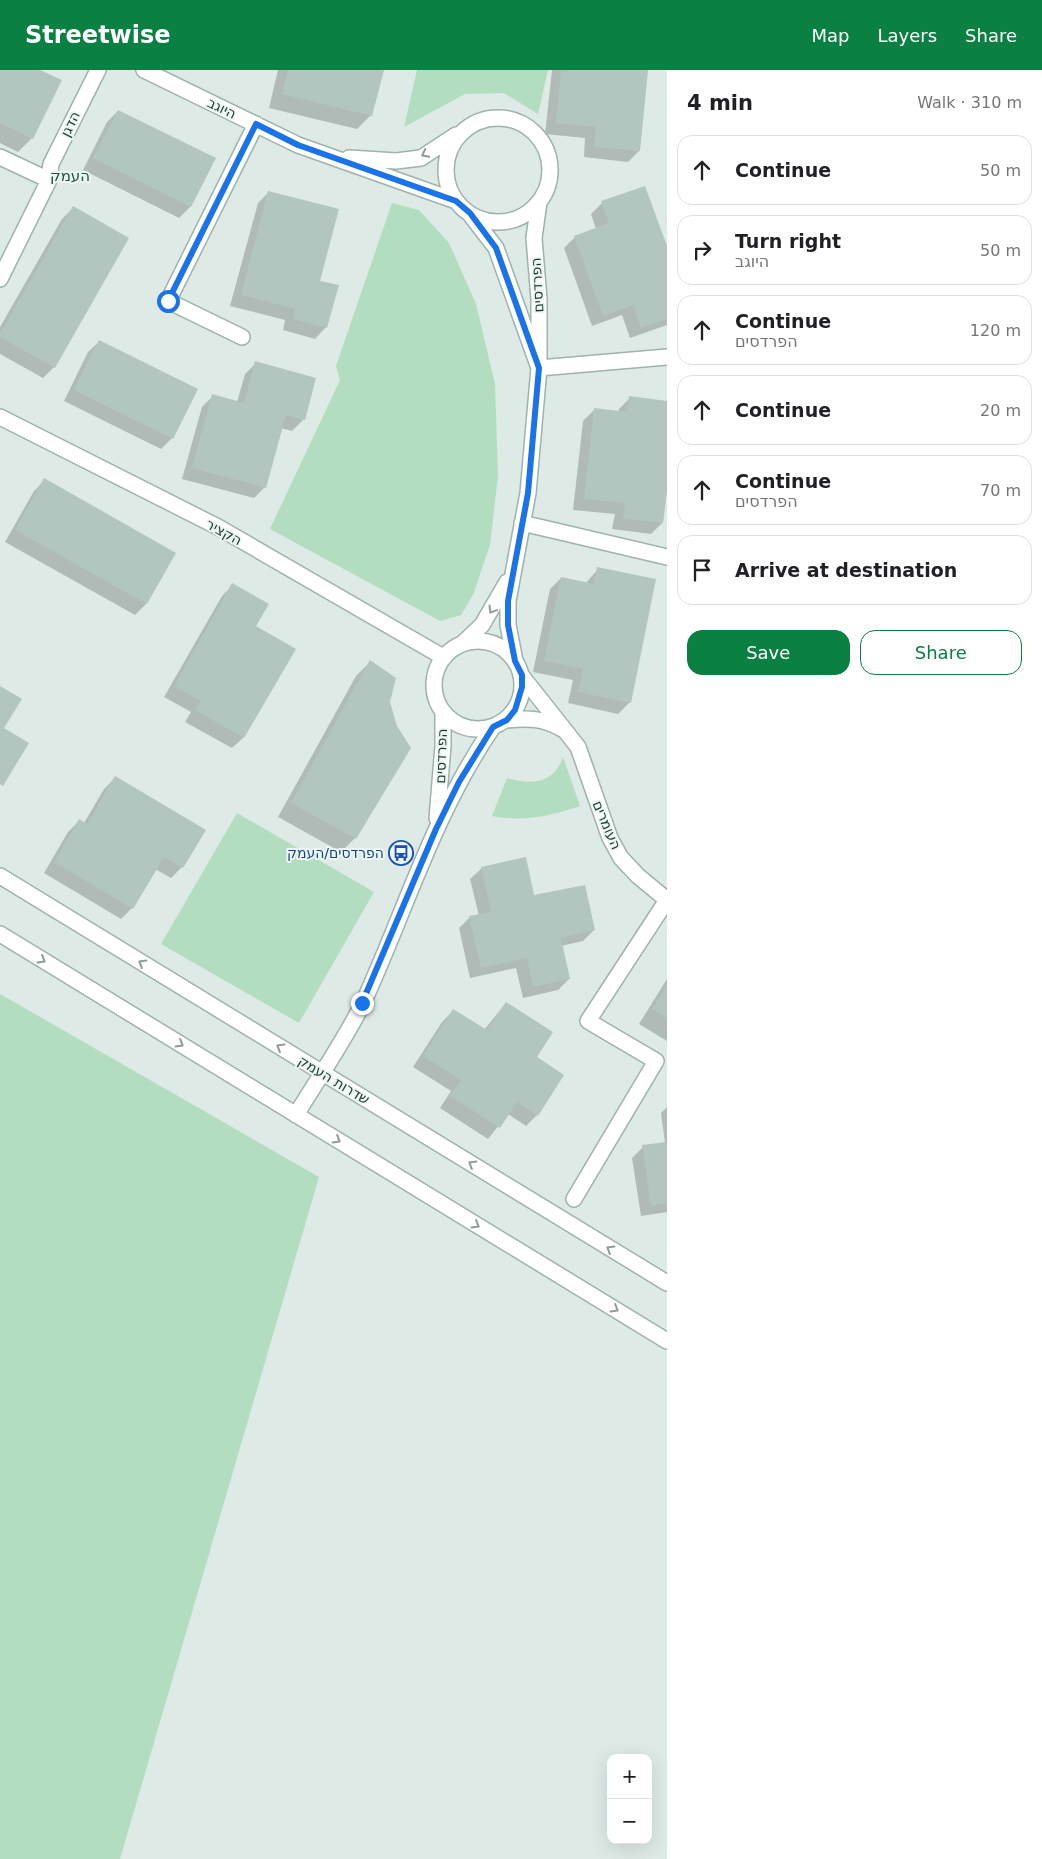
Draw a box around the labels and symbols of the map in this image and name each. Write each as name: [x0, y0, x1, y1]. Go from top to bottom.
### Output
street label: היוגב: [205, 94, 239, 122]
street label: הדגן: [57, 109, 83, 139]
one-way arrow: [421, 148, 430, 158]
district label: העמק: [50, 167, 90, 185]
street label: הפרדסים: [528, 257, 546, 313]
route start: [157, 290, 180, 313]
street label: הקציר: [203, 516, 245, 548]
one-way arrow: [489, 604, 499, 613]
street label: הפרדסים: [432, 728, 450, 784]
street label: העומרים: [590, 798, 624, 852]
bus stop icon: הפרדסים/העמק: [388, 840, 414, 866]
place label: הפרדסים/העמק: [287, 845, 384, 861]
one-way arrow: [36, 953, 45, 963]
one-way arrow: [138, 959, 147, 969]
route end: [351, 992, 374, 1015]
one-way arrow: [175, 1038, 184, 1048]
one-way arrow: [277, 1044, 286, 1054]
street label: שדרות העמק: [295, 1052, 373, 1108]
one-way arrow: [332, 1133, 341, 1143]
one-way arrow: [468, 1161, 477, 1170]
one-way arrow: [471, 1218, 480, 1228]
one-way arrow: [607, 1245, 616, 1255]
one-way arrow: [609, 1303, 618, 1313]

